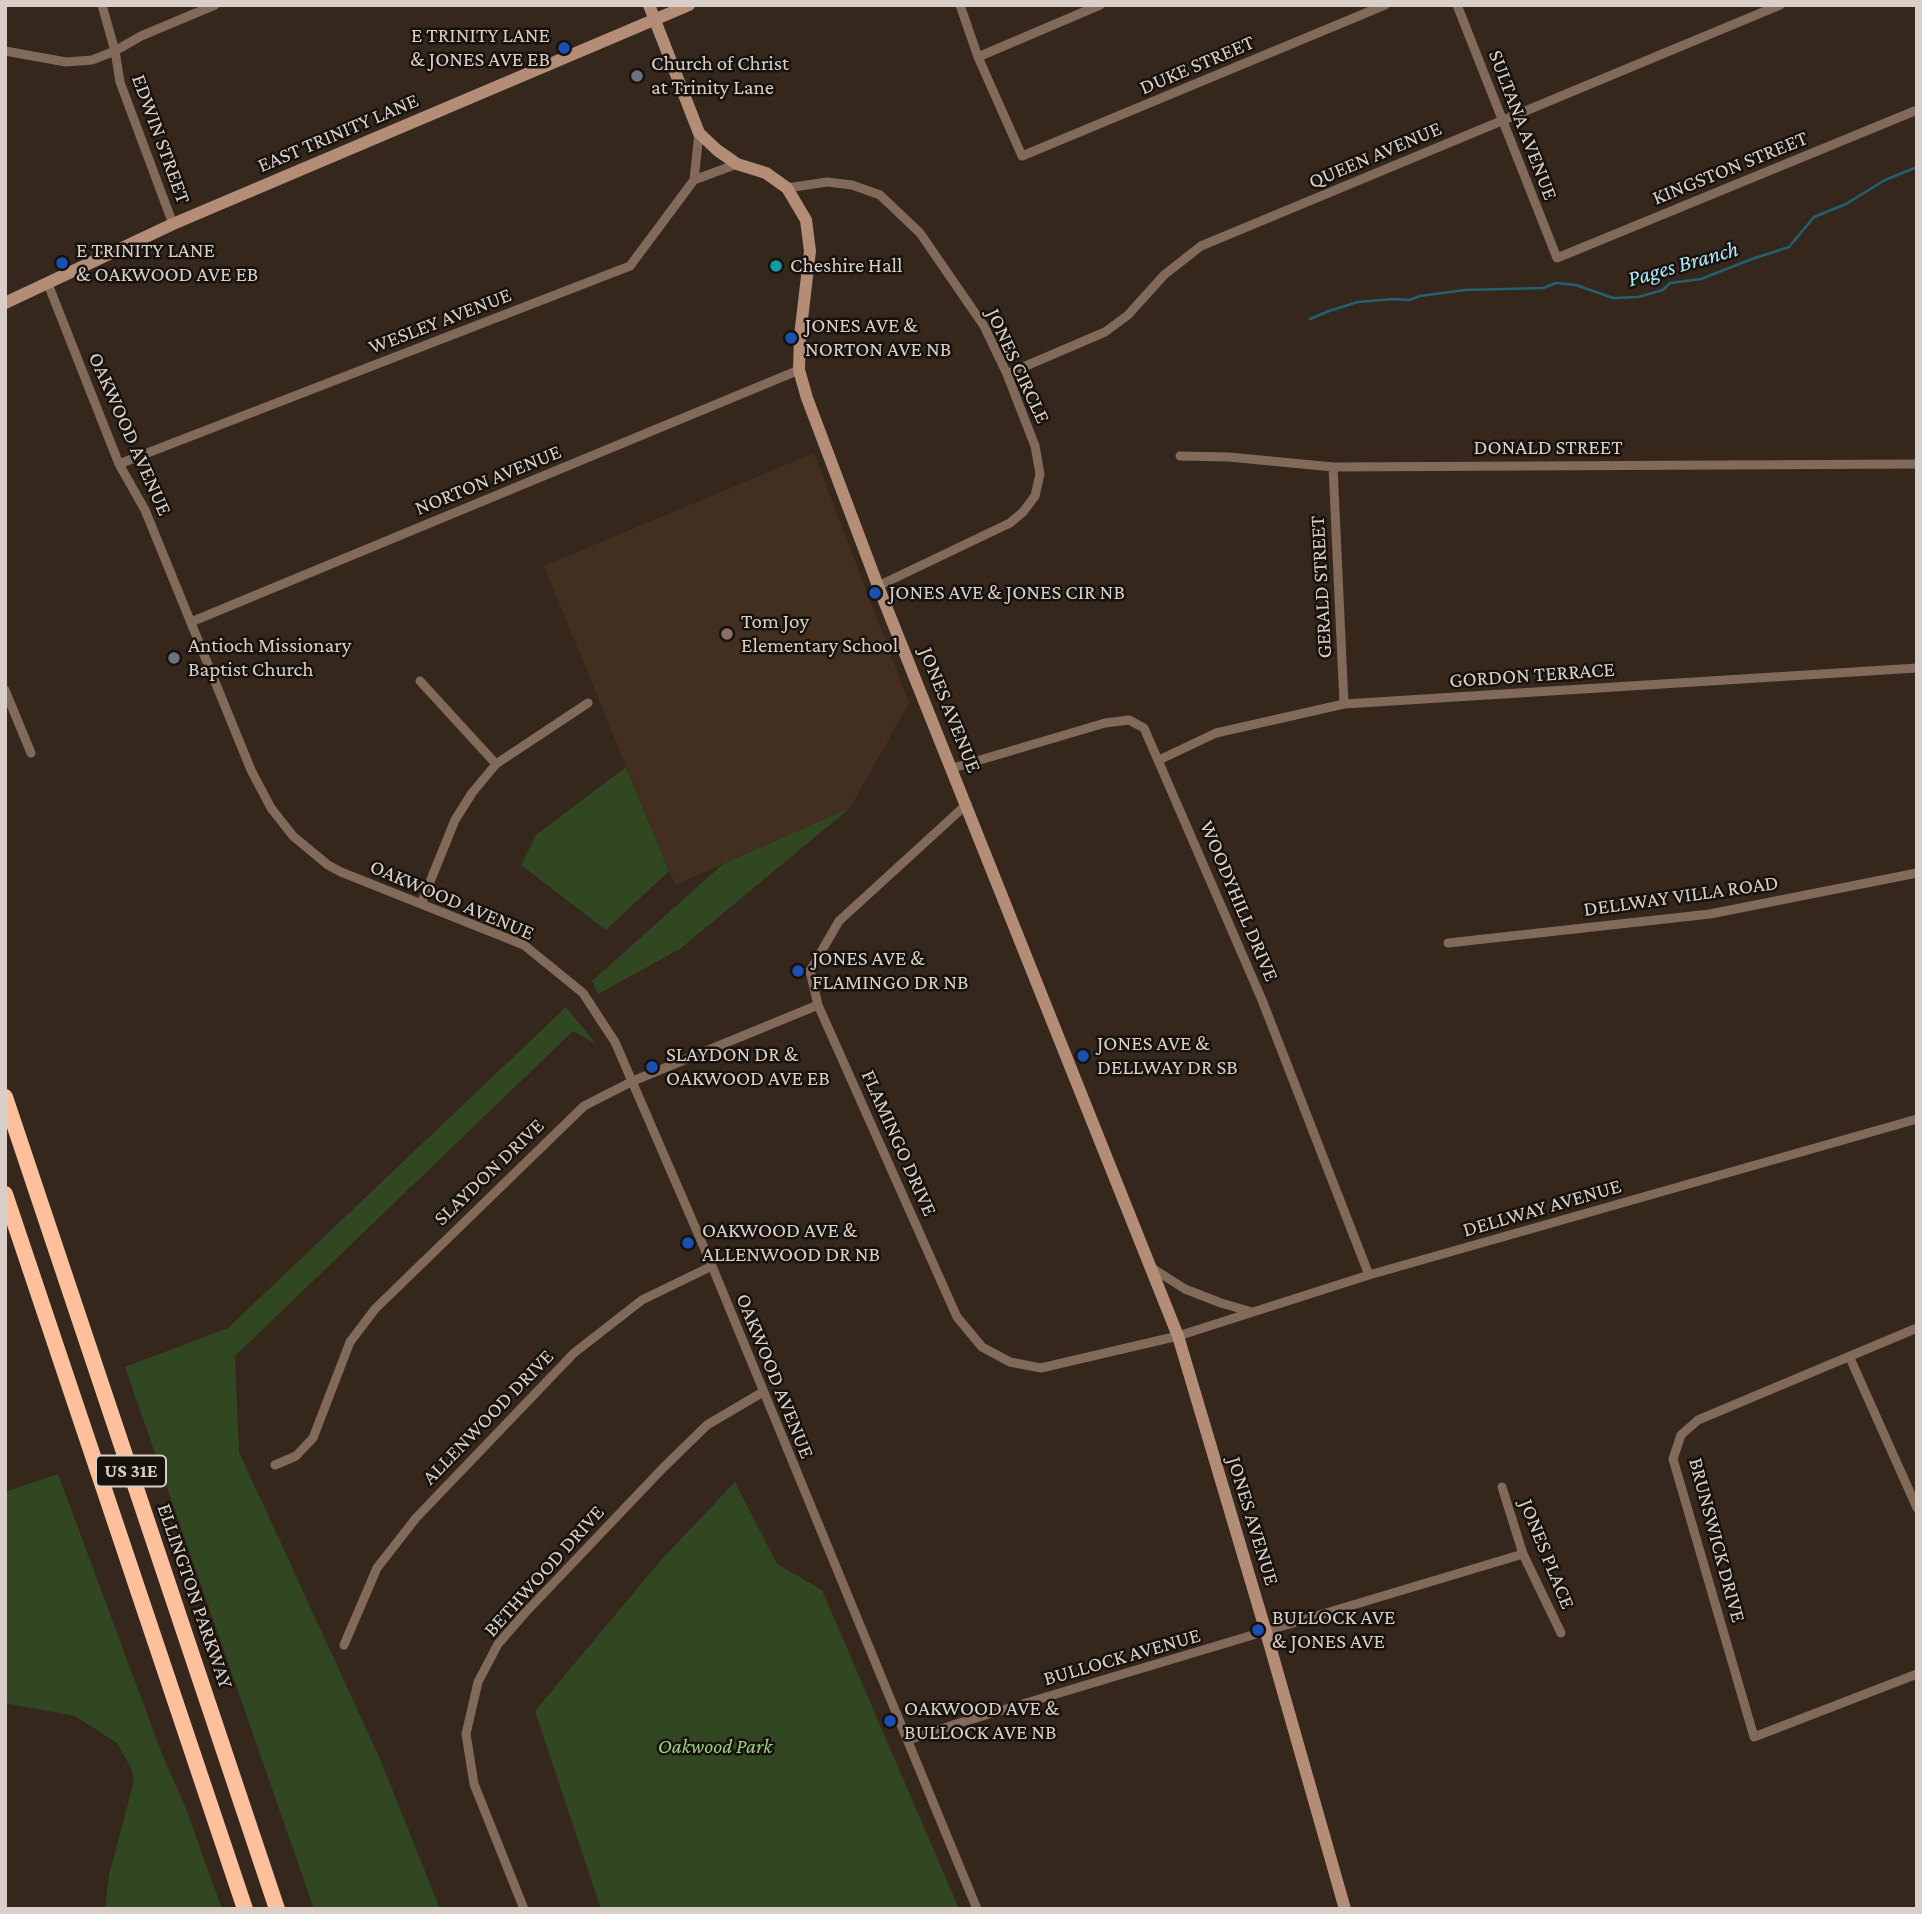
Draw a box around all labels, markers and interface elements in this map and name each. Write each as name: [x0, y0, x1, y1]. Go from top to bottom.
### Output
place label: E TRINITY LANE & JONES AVE EB: [410, 23, 550, 73]
street label: DUKE STREET: [1136, 30, 1258, 100]
marker: E TRINITY LANE & JONES AVE EB: [556, 40, 572, 56]
street label: SULTANA AVENUE: [1483, 46, 1563, 204]
place label: Church of Christ at Trinity Lane: [651, 51, 789, 101]
marker: Church of Christ at Trinity Lane: [629, 68, 645, 84]
street label: EDWIN STREET: [126, 71, 196, 207]
street label: EAST TRINITY LANE: [254, 88, 422, 178]
street label: QUEEN AVENUE: [1305, 116, 1445, 194]
street label: KINGSTON STREET: [1649, 125, 1811, 211]
water label: Pages Branch: [1624, 235, 1742, 293]
place label: E TRINITY LANE & OAKWOOD AVE EB: [76, 238, 258, 288]
place label: Cheshire Hall: [790, 253, 903, 279]
marker: E TRINITY LANE & OAKWOOD AVE EB: [54, 255, 70, 271]
marker: Cheshire Hall: [768, 258, 784, 274]
street label: WESLEY AVENUE: [365, 282, 515, 360]
street label: JONES CIRCLE: [980, 305, 1056, 427]
place label: JONES AVE & NORTON AVE NB: [805, 313, 951, 363]
marker: JONES AVE & NORTON AVE NB: [783, 330, 799, 346]
street label: OAKWOOD AVENUE: [83, 349, 177, 519]
street label: DONALD STREET: [1473, 435, 1623, 461]
street label: NORTON AVENUE: [411, 439, 565, 521]
street label: GERALD STREET: [1305, 515, 1337, 659]
place label: JONES AVE & JONES CIR NB: [889, 580, 1125, 606]
marker: JONES AVE & JONES CIR NB: [867, 585, 883, 601]
place label: Tom Joy Elementary School: [741, 609, 898, 659]
marker: Tom Joy Elementary School: [719, 626, 735, 642]
place label: Antioch Missionary Baptist Church: [188, 633, 351, 683]
street label: JONES AVENUE: [913, 644, 987, 776]
marker: Antioch Missionary Baptist Church: [166, 650, 182, 666]
street label: GORDON TERRACE: [1448, 657, 1616, 693]
street label: WOODYHILL DRIVE: [1194, 817, 1284, 985]
street label: OAKWOOD AVENUE: [366, 854, 538, 946]
street label: DELLWAY VILLA ROAD: [1582, 870, 1780, 922]
place label: JONES AVE & FLAMINGO DR NB: [812, 946, 969, 996]
marker: JONES AVE & FLAMINGO DR NB: [790, 963, 806, 979]
place label: JONES AVE & DELLWAY DR SB: [1097, 1031, 1238, 1081]
place label: SLAYDON DR & OAKWOOD AVE EB: [666, 1042, 830, 1092]
marker: JONES AVE & DELLWAY DR SB: [1075, 1048, 1091, 1064]
marker: SLAYDON DR & OAKWOOD AVE EB: [644, 1059, 660, 1075]
street label: FLAMINGO DRIVE: [856, 1066, 942, 1220]
street label: SLAYDON DRIVE: [429, 1113, 549, 1231]
street label: DELLWAY AVENUE: [1460, 1173, 1624, 1243]
place label: OAKWOOD AVE & ALLENWOOD DR NB: [702, 1218, 880, 1268]
marker: OAKWOOD AVE & ALLENWOOD DR NB: [680, 1235, 696, 1251]
street label: OAKWOOD AVENUE: [730, 1290, 820, 1462]
street label: ALLENWOOD DRIVE: [417, 1344, 559, 1490]
street label: JONES AVENUE: [1221, 1454, 1285, 1588]
street label: BRUNSWICK DRIVE: [1683, 1455, 1751, 1625]
road number: US 31E: [96, 1456, 166, 1486]
street label: JONES PLACE: [1514, 1495, 1580, 1613]
street label: ELLINGTON PARKWAY: [152, 1500, 238, 1692]
street label: BETHWOOD DRIVE: [478, 1500, 610, 1642]
place label: BULLOCK AVE & JONES AVE: [1272, 1605, 1395, 1655]
marker: BULLOCK AVE & JONES AVE: [1250, 1622, 1266, 1638]
street label: BULLOCK AVENUE: [1041, 1623, 1203, 1691]
place label: OAKWOOD AVE & BULLOCK AVE NB: [904, 1696, 1059, 1746]
marker: OAKWOOD AVE & BULLOCK AVE NB: [882, 1713, 898, 1729]
park label: Oakwood Park: [658, 1734, 772, 1760]

